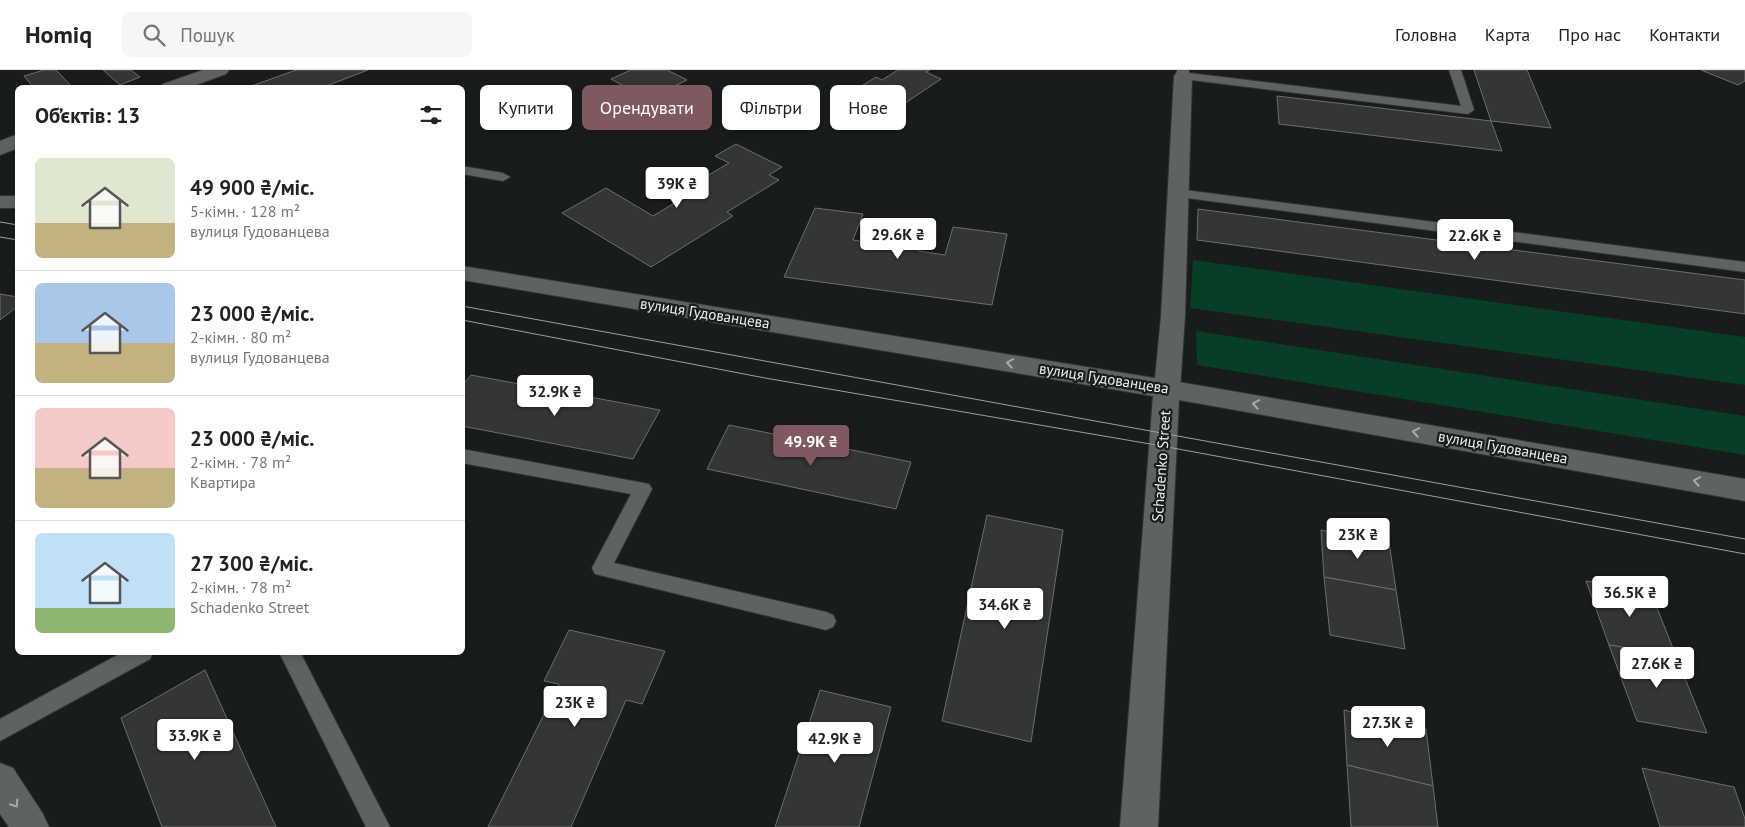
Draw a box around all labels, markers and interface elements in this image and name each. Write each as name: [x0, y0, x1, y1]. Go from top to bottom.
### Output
search box: [122, 12, 472, 57]
text: Homiq: [25, 19, 92, 50]
icon: search: [140, 21, 168, 49]
text: Пошук: [180, 23, 235, 47]
text: Головна: [1395, 23, 1457, 46]
text: Карта: [1485, 23, 1530, 46]
text: Про нас: [1558, 23, 1621, 46]
text: Контакти: [1649, 23, 1720, 46]
chip: Купити: [480, 85, 572, 130]
chip: Орендувати: [582, 85, 712, 130]
chip: Фільтри: [722, 85, 820, 130]
chip: Нове: [830, 85, 906, 130]
icon: filters: [417, 101, 445, 129]
text: Об’єктів: 13: [35, 102, 140, 129]
pin: 39K ₴: [642, 166, 712, 209]
text: 39K ₴: [657, 173, 697, 193]
text: 49 900 ₴/міс.: [190, 174, 315, 201]
icon: home: [75, 178, 135, 238]
text: 5-кімн. · 128 m²: [190, 201, 300, 221]
pin: 29.6K ₴: [852, 218, 944, 260]
pin: 22.6K ₴: [1429, 218, 1521, 261]
text: вулиця Гудованцева: [190, 221, 330, 241]
text: 29.6K ₴: [871, 224, 925, 244]
text: 22.6K ₴: [1448, 225, 1502, 245]
street label: вулиця Гудованцева: [639, 293, 771, 333]
text: 23 000 ₴/міс.: [190, 300, 315, 327]
icon: home: [75, 303, 135, 363]
text: 2-кімн. · 80 m²: [190, 327, 291, 347]
text: вулиця Гудованцева: [190, 347, 330, 367]
one-way arrow: [1005, 358, 1013, 369]
street label: вулиця Гудованцева: [1038, 358, 1170, 398]
pin: 32.9K ₴: [509, 374, 601, 417]
text: 32.9K ₴: [528, 381, 582, 401]
one-way arrow: [1252, 400, 1261, 410]
street label: Schadenko Street: [1148, 410, 1174, 522]
pin: 49.9K ₴: [765, 424, 857, 467]
text: 23 000 ₴/міс.: [190, 425, 315, 452]
street label: вулиця Гудованцева: [1437, 426, 1569, 468]
icon: home: [75, 428, 135, 488]
one-way arrow: [1412, 428, 1421, 438]
text: 49.9K ₴: [784, 431, 838, 451]
text: 2-кімн. · 78 m²: [190, 452, 291, 472]
text: Квартира: [190, 472, 256, 492]
one-way arrow: [1693, 477, 1701, 487]
pin: 23K ₴: [1323, 518, 1393, 560]
text: 23K ₴: [1338, 524, 1378, 544]
text: 27 300 ₴/міс.: [190, 550, 313, 577]
icon: home: [75, 553, 135, 613]
pin: 36.5K ₴: [1584, 576, 1676, 618]
text: 2-кімн. · 78 m²: [190, 577, 291, 597]
text: 36.5K ₴: [1603, 582, 1657, 602]
pin: 34.6K ₴: [959, 588, 1051, 630]
text: 34.6K ₴: [978, 594, 1032, 614]
text: Schadenko Street: [190, 597, 309, 617]
pin: 27.6K ₴: [1611, 646, 1703, 689]
text: 27.6K ₴: [1631, 653, 1683, 673]
pin: 23K ₴: [540, 686, 610, 728]
text: 23K ₴: [555, 692, 595, 712]
pin: 27.3K ₴: [1342, 706, 1434, 748]
text: 27.3K ₴: [1362, 712, 1414, 732]
pin: 33.9K ₴: [149, 718, 241, 761]
pin: 42.9K ₴: [789, 722, 881, 764]
text: 33.9K ₴: [168, 725, 222, 745]
text: 42.9K ₴: [808, 728, 862, 748]
one-way arrow: [9, 798, 18, 808]

